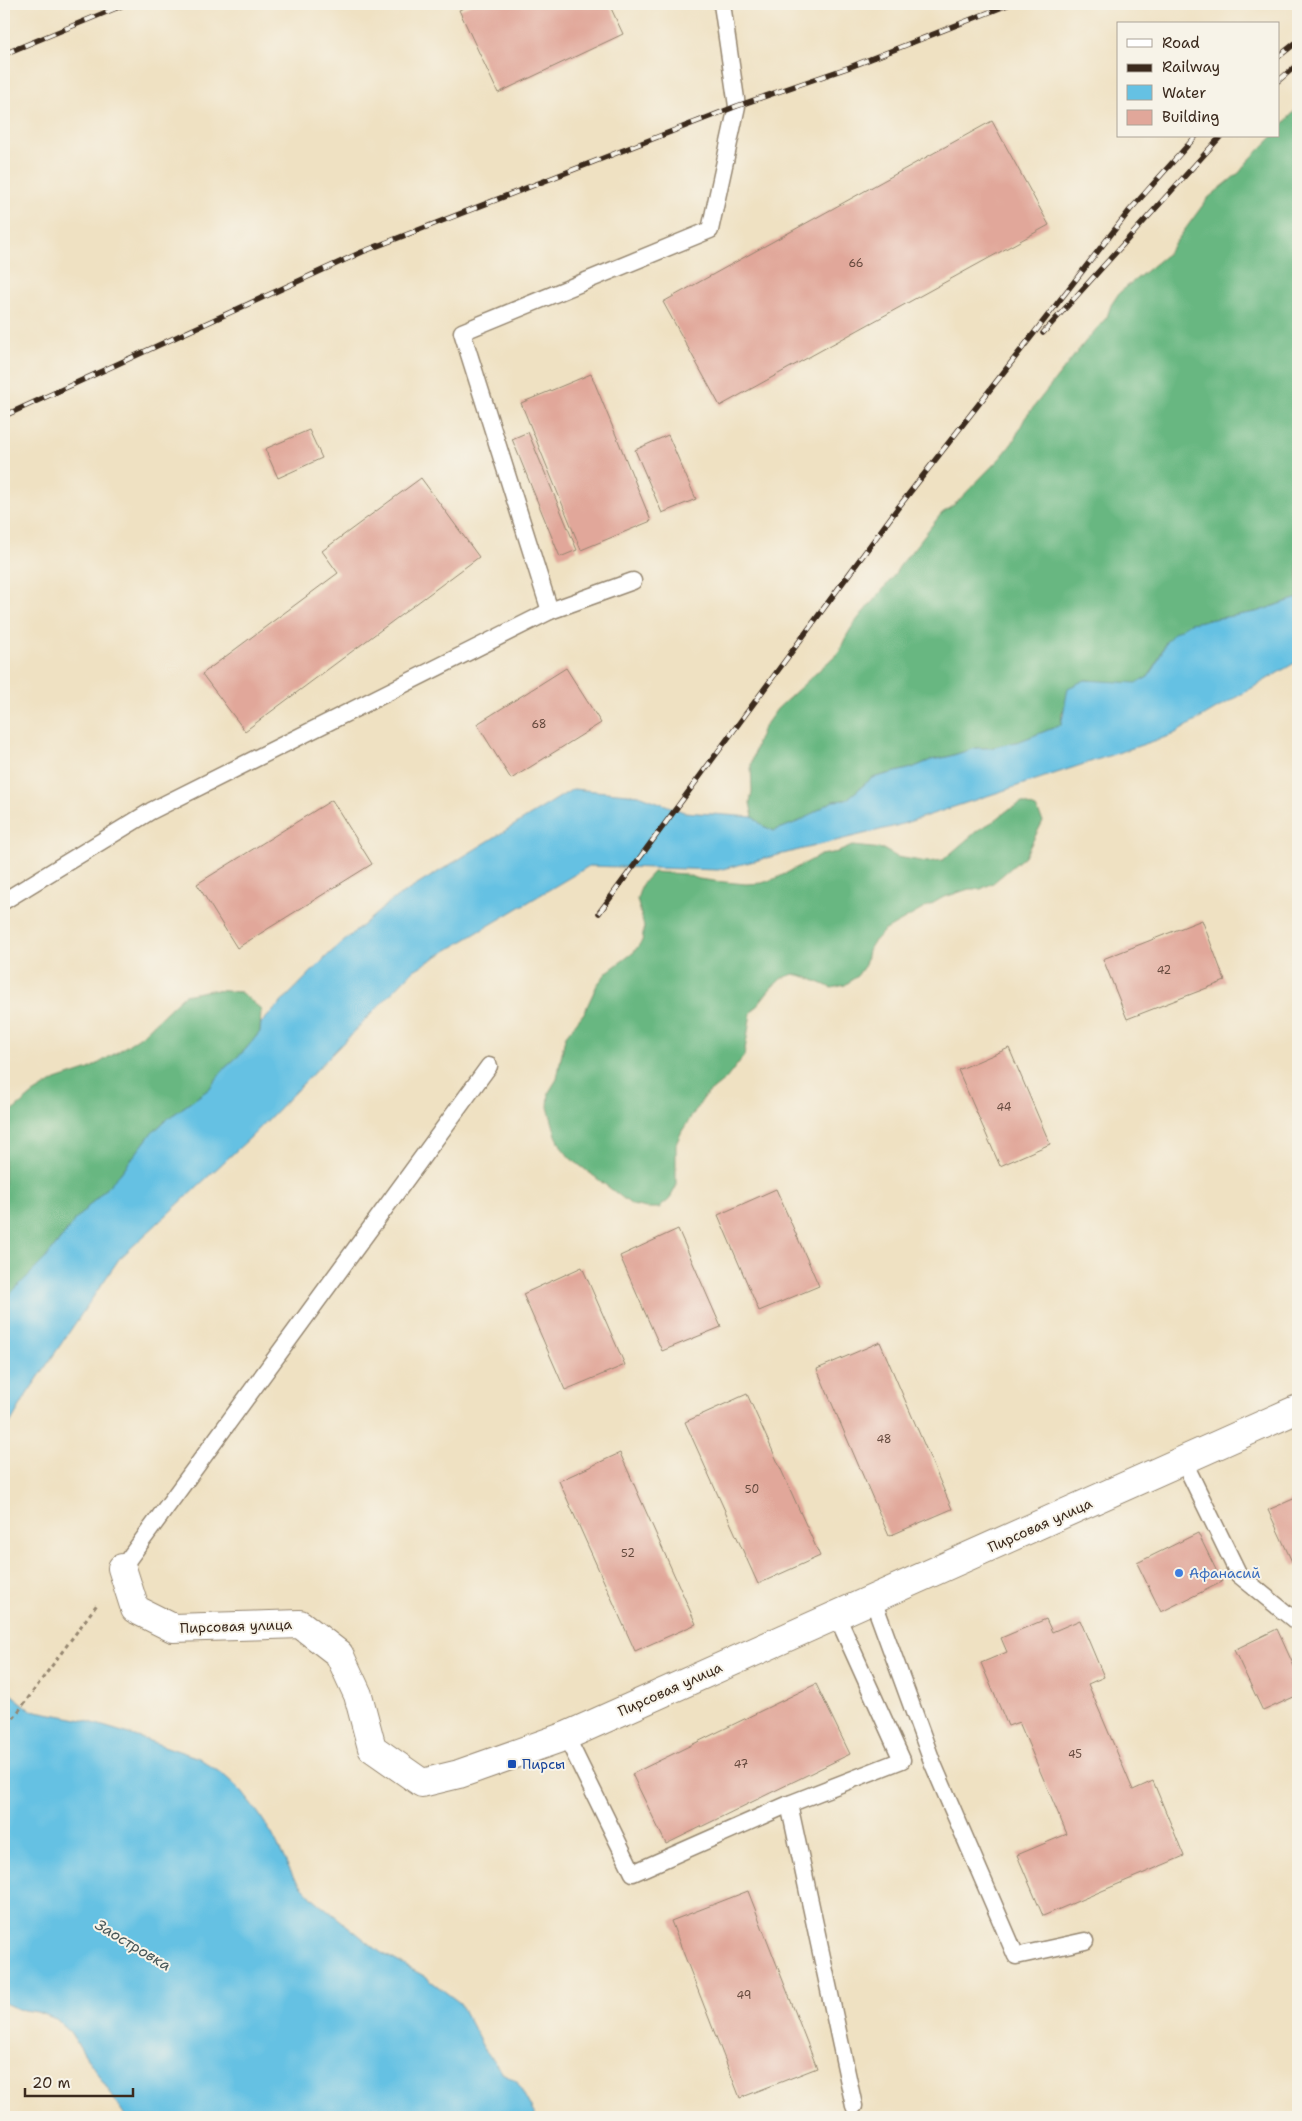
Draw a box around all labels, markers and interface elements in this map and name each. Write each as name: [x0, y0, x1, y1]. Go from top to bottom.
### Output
legend: [1117, 22, 1280, 138]
text: Road: [1162, 33, 1200, 53]
text: Railway: [1162, 57, 1220, 77]
text: Water: [1162, 83, 1206, 103]
text: Building: [1162, 107, 1219, 127]
house number: 66: [848, 256, 864, 271]
house number: 68: [532, 717, 546, 732]
house number: 42: [1157, 963, 1171, 978]
house number: 44: [996, 1100, 1012, 1115]
house number: 48: [876, 1432, 892, 1447]
house number: 50: [745, 1482, 759, 1497]
street label: Пирсовая улица: [985, 1494, 1095, 1556]
house number: 52: [621, 1546, 635, 1561]
place label: Афанасий: [1189, 1564, 1261, 1582]
marker: Афанасий: [1173, 1567, 1185, 1579]
street label: Пирсовая улица: [180, 1615, 293, 1637]
street label: Пирсовая улица: [615, 1658, 725, 1720]
house number: 45: [1068, 1747, 1082, 1762]
place label: Пирсы: [522, 1755, 565, 1773]
house number: 47: [734, 1757, 749, 1772]
marker: Пирсы: [506, 1758, 518, 1770]
water label: Заостровка: [91, 1915, 175, 1975]
house number: 49: [737, 1988, 751, 2003]
scale bar: [25, 2066, 132, 2098]
text: 20 m: [32, 2073, 71, 2093]

